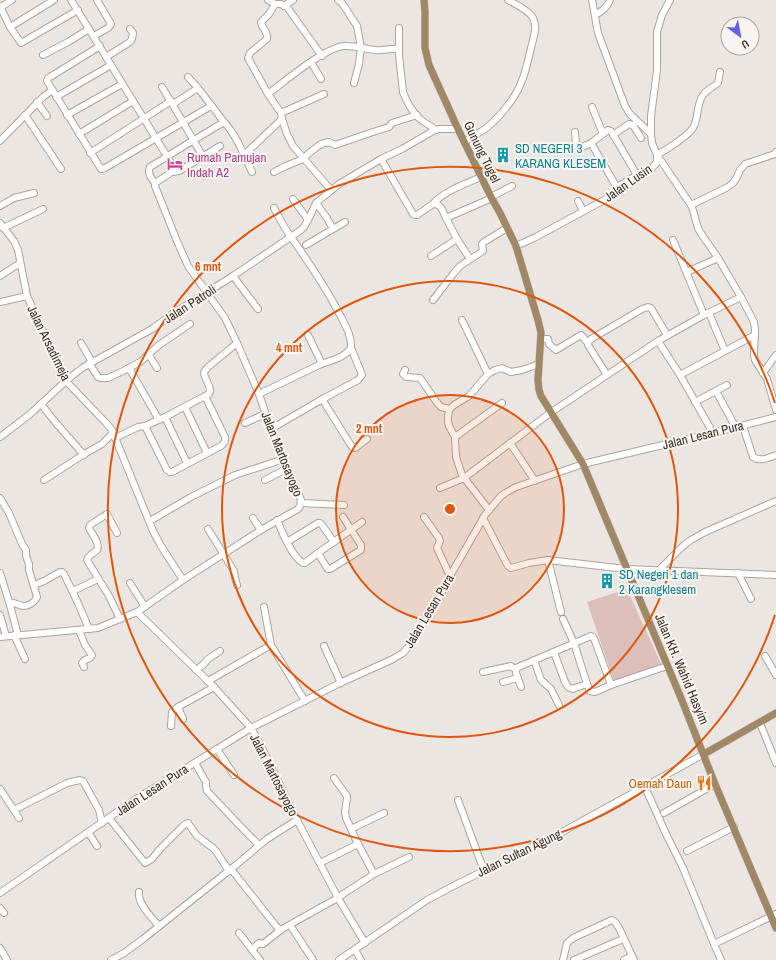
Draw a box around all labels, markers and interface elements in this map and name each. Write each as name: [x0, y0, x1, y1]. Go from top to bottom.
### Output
north arrow: [720, 16, 760, 56]
text: U: [739, 37, 752, 52]
street label: Gunung Tugel: [460, 118, 504, 186]
place label: SD NEGERI 3 KARANG KLESEM: [515, 140, 606, 172]
building icon: SD NEGERI 3 KARANG KLESEM: [494, 146, 512, 164]
place label: Rumah Pamujan Indah A2: [187, 149, 266, 181]
hotel icon: Rumah Pamujan Indah A2: [166, 155, 184, 173]
street label: Jalan Lusin: [601, 160, 655, 206]
text: 6 mnt: [195, 259, 222, 275]
street label: Jalan Patroli: [161, 281, 220, 327]
street label: Jalan Arsadimeja: [23, 303, 75, 384]
text: 4 mnt: [276, 340, 303, 356]
street label: Jalan Martosayogo: [257, 409, 307, 499]
street label: Jalan Lesan Pura: [661, 417, 745, 453]
text: 2 mnt: [356, 421, 383, 437]
centre of rings: [443, 502, 457, 516]
place label: SD Negeri 1 dan 2 Karangklesem: [619, 566, 698, 598]
street label: Jalan Lesan Pura: [400, 571, 458, 651]
building icon: SD Negeri 1 dan 2 Karangklesem: [598, 572, 616, 590]
street label: Jalan KH. Wahid Hasyim: [651, 611, 713, 727]
street label: Jalan Martosayogo: [246, 731, 302, 819]
street label: Jalan Lesan Pura: [113, 760, 191, 820]
restaurant icon: Oemah Daun: [695, 774, 713, 792]
place label: Oemah Daun: [629, 775, 692, 792]
street label: Jalan Sultan Agung: [474, 825, 564, 881]

